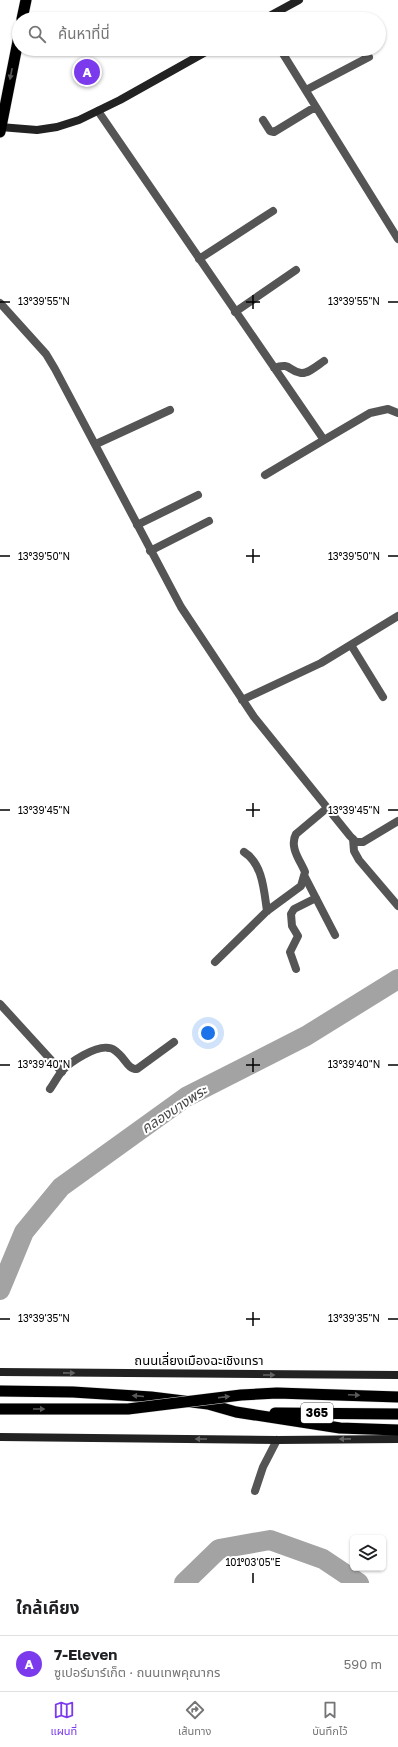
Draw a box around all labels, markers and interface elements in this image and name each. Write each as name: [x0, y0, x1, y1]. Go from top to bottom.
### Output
search box: [12, 12, 386, 56]
icon: search: [26, 23, 48, 45]
text: ค้นหาที่นี่: [58, 24, 110, 42]
pin: A: [74, 57, 100, 87]
one-way arrow: [8, 68, 14, 80]
text: 13°39'55"N: [18, 295, 70, 307]
text: 13°39'55"N: [328, 295, 380, 307]
text: 13°39'50"N: [18, 550, 70, 562]
text: 13°39'50"N: [328, 550, 380, 562]
text: 13°39'45"N: [18, 804, 70, 816]
text: 13°39'45"N: [328, 804, 380, 816]
your location: [198, 1023, 218, 1043]
text: 13°39'40"N: [18, 1058, 70, 1070]
text: 13°39'40"N: [328, 1058, 380, 1070]
water label: คลองบางพระ: [138, 1080, 211, 1136]
text: 13°39'35"N: [18, 1312, 70, 1324]
text: 13°39'35"N: [328, 1312, 380, 1324]
street label: ถนนเลี่ยงเมืองฉะเชิงเทรา: [134, 1351, 264, 1368]
one-way arrow: [63, 1370, 76, 1376]
one-way arrow: [263, 1371, 275, 1378]
one-way arrow: [348, 1392, 360, 1399]
one-way arrow: [132, 1393, 144, 1400]
one-way arrow: [218, 1394, 230, 1400]
road number: 365: [301, 1403, 333, 1423]
one-way arrow: [33, 1406, 46, 1412]
one-way arrow: [194, 1436, 207, 1442]
one-way arrow: [338, 1436, 351, 1442]
map controls: [350, 1535, 386, 1571]
button: layers: [350, 1535, 386, 1571]
text: 101°03'05"E: [225, 1556, 281, 1568]
text: ใกล้เคียง: [16, 1597, 79, 1618]
text: 7-Eleven: [54, 1645, 117, 1663]
text: A: [24, 1656, 34, 1672]
text: 590 m: [344, 1656, 382, 1672]
text: ซูเปอร์มาร์เก็ต · ถนนเทพคุณากร: [54, 1664, 220, 1680]
tab: แผนที่: [50, 1699, 77, 1740]
tab: เส้นทาง: [178, 1699, 211, 1740]
tab: บันทึกไว้: [312, 1699, 348, 1740]

